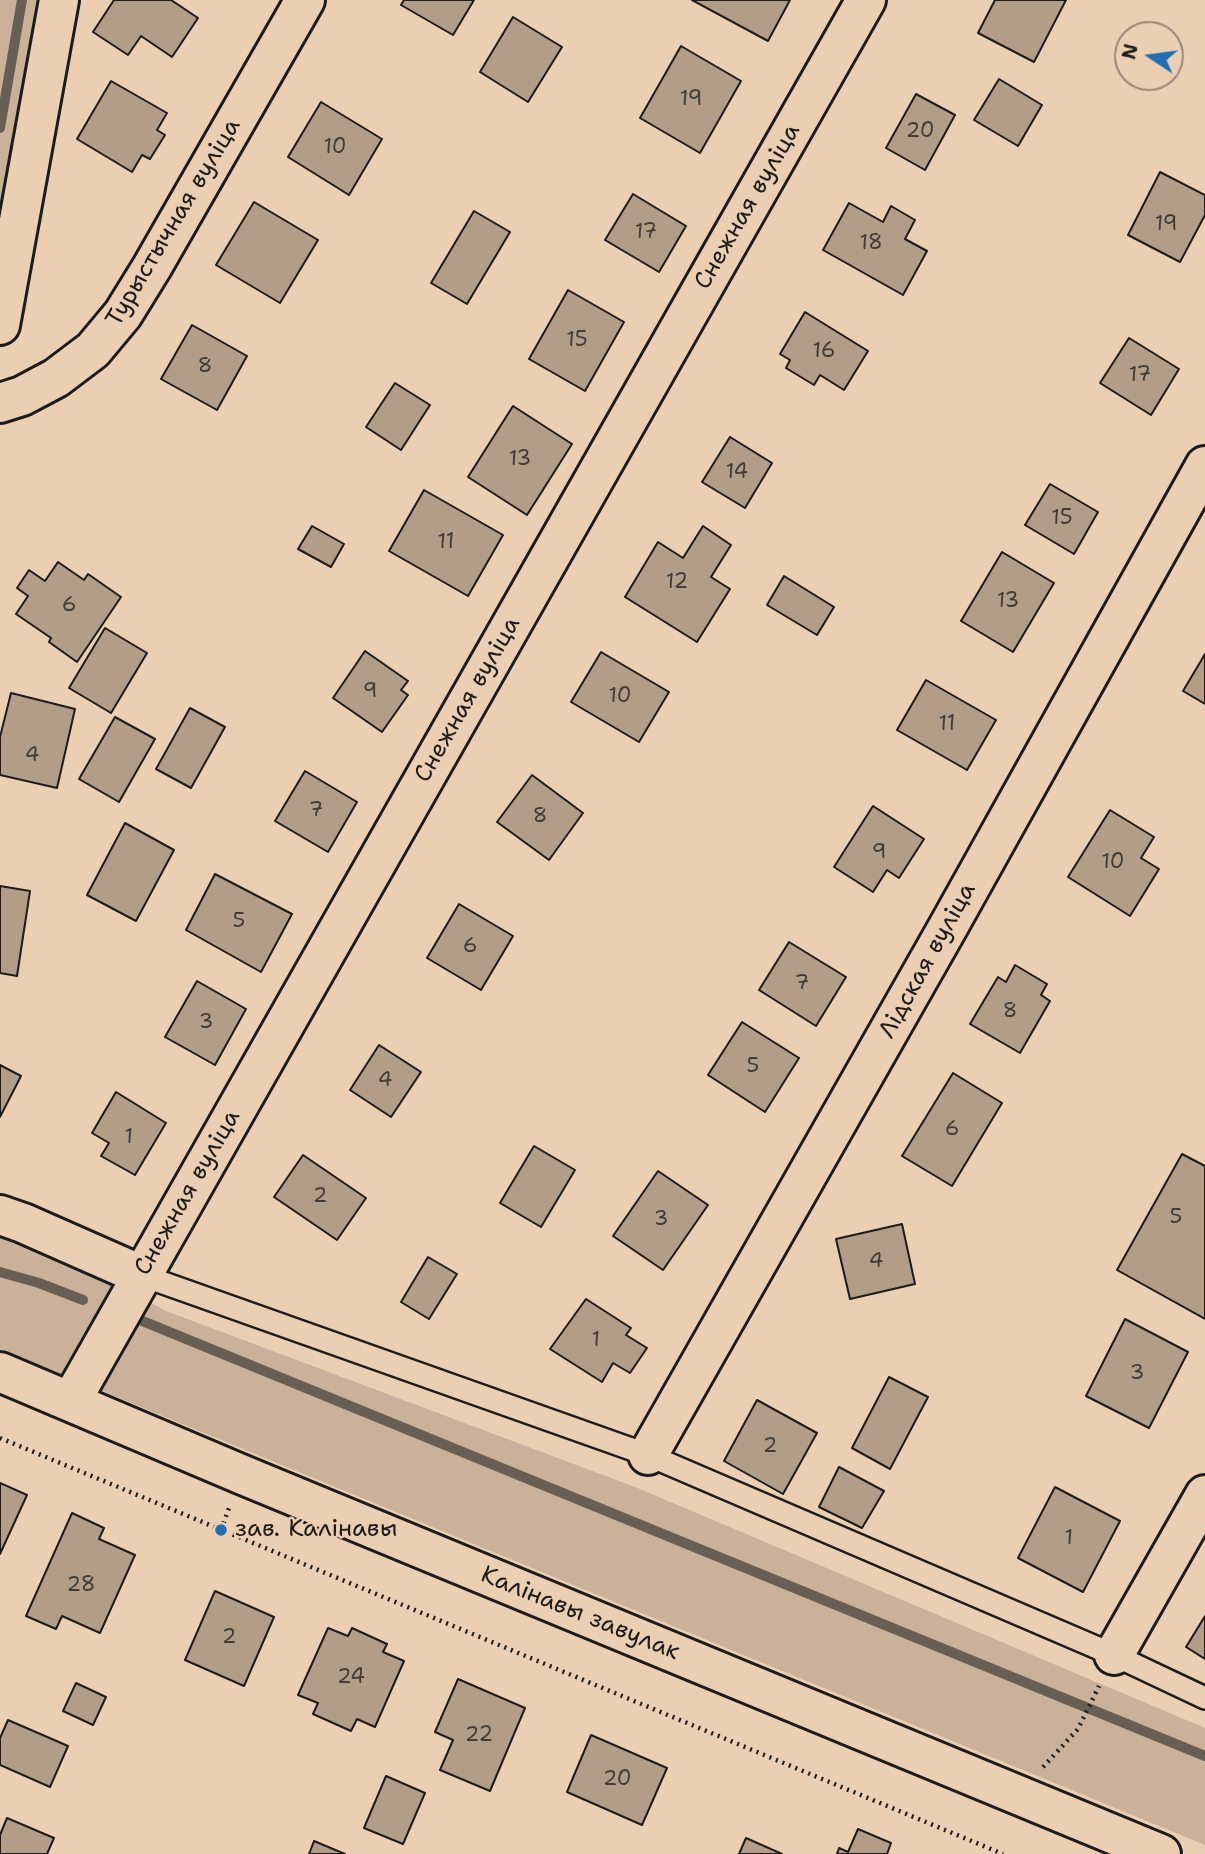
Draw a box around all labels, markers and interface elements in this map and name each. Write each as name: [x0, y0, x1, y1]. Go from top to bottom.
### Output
north arrow: [1114, 21, 1184, 91]
text: N: [1116, 41, 1144, 62]
house number: 19: [680, 87, 702, 113]
street label: Турыстычная вуліца: [101, 114, 247, 332]
street label: Снежная вуліца: [689, 119, 807, 295]
house number: 20: [906, 119, 934, 145]
house number: 10: [324, 135, 346, 161]
house number: 19: [1155, 212, 1177, 238]
house number: 17: [635, 220, 657, 246]
house number: 18: [859, 231, 883, 257]
house number: 15: [566, 328, 588, 354]
house number: 16: [813, 339, 835, 365]
house number: 8: [198, 354, 212, 380]
house number: 17: [1129, 363, 1151, 389]
house number: 13: [509, 447, 531, 473]
house number: 14: [726, 460, 748, 486]
house number: 15: [1051, 506, 1073, 532]
house number: 11: [438, 530, 454, 556]
house number: 12: [666, 570, 688, 596]
house number: 13: [997, 589, 1019, 615]
house number: 6: [62, 593, 76, 619]
street label: Снежная вуліца: [409, 612, 527, 788]
house number: 9: [363, 679, 377, 705]
house number: 10: [609, 684, 631, 710]
house number: 11: [939, 712, 955, 738]
house number: 4: [25, 743, 39, 769]
house number: 7: [309, 798, 323, 824]
house number: 8: [533, 804, 547, 830]
house number: 9: [872, 840, 886, 866]
house number: 10: [1102, 850, 1124, 876]
street label: Лідская вуліца: [873, 878, 983, 1044]
house number: 5: [233, 909, 245, 935]
house number: 6: [463, 934, 477, 960]
house number: 7: [795, 971, 809, 997]
house number: 8: [1003, 999, 1017, 1025]
house number: 3: [199, 1010, 213, 1036]
house number: 5: [747, 1054, 759, 1080]
house number: 4: [378, 1068, 392, 1094]
street label: Снежная вуліца: [129, 1105, 247, 1281]
house number: 6: [945, 1117, 959, 1143]
house number: 1: [125, 1125, 133, 1151]
house number: 2: [313, 1184, 327, 1210]
house number: 5: [1170, 1205, 1182, 1231]
house number: 3: [654, 1207, 668, 1233]
house number: 4: [869, 1249, 883, 1275]
house number: 1: [592, 1328, 600, 1354]
house number: 3: [1130, 1361, 1144, 1387]
house number: 2: [763, 1434, 777, 1460]
place label: зав. Калінавы: [235, 1516, 397, 1544]
marker: зав. Калінавы: [213, 1522, 229, 1538]
house number: 1: [1065, 1526, 1073, 1552]
street label: Калінавы завулак: [476, 1561, 684, 1667]
house number: 28: [67, 1573, 95, 1599]
house number: 2: [222, 1625, 236, 1651]
house number: 24: [337, 1665, 365, 1691]
house number: 22: [465, 1723, 493, 1749]
house number: 20: [603, 1767, 631, 1793]

